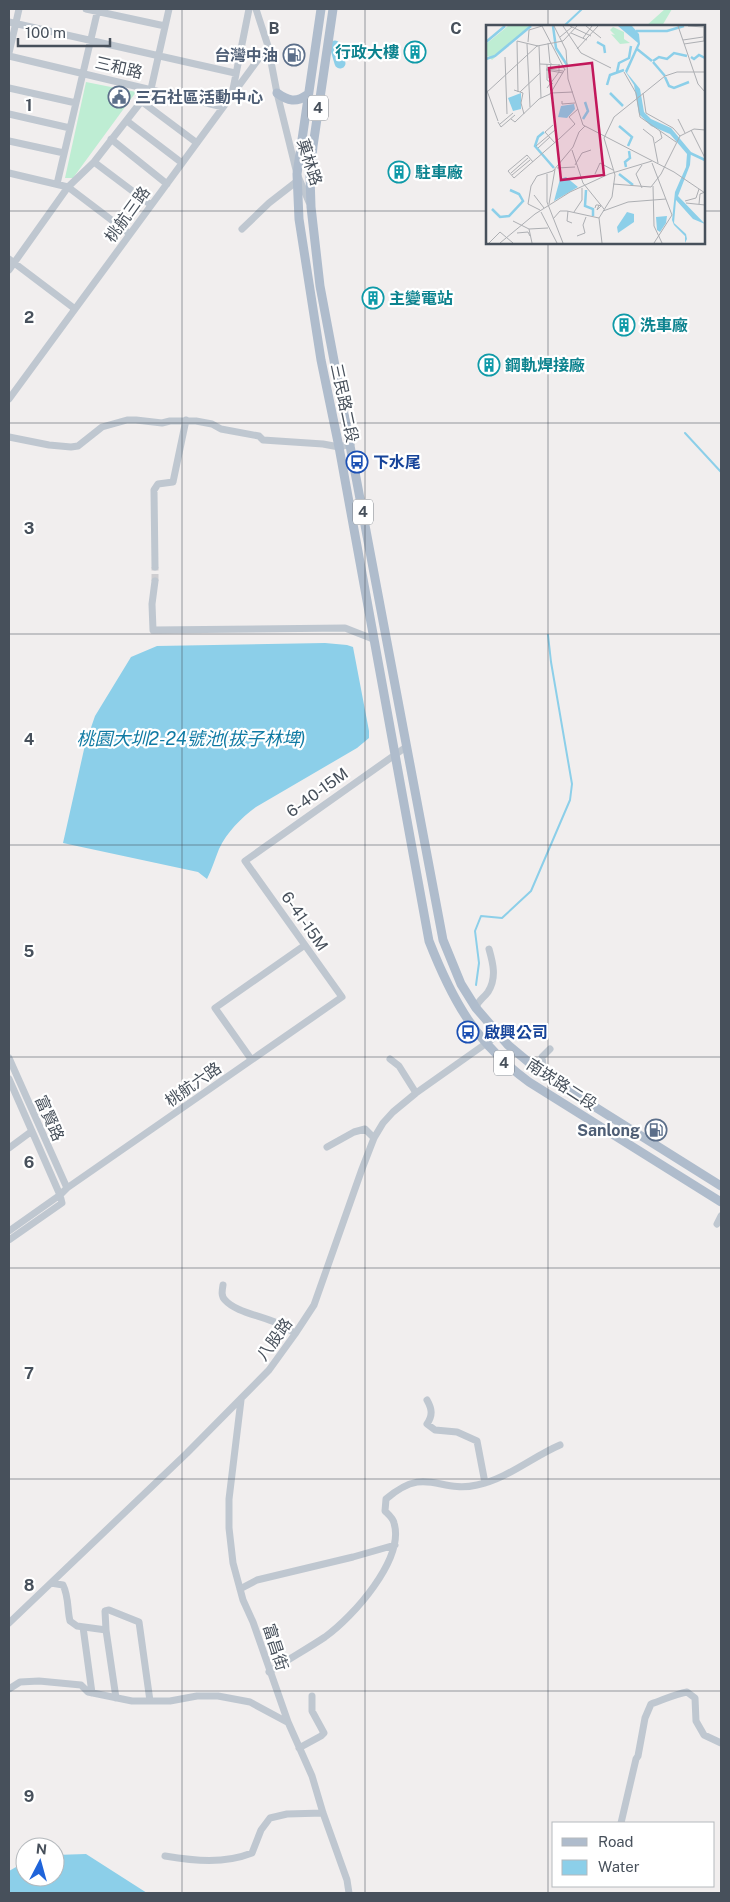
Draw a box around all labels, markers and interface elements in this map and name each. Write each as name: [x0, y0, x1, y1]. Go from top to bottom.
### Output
scale bar: [18, 15, 110, 47]
text: B: [269, 19, 280, 38]
text: C: [450, 19, 462, 38]
text: 100 m: [25, 24, 66, 41]
inset map: [486, 25, 705, 244]
building icon: 行政大樓: [403, 40, 427, 64]
fuel station icon: 台灣中油: [282, 43, 306, 67]
place label: 行政大樓: [335, 43, 399, 62]
place label: 台灣中油: [214, 46, 278, 65]
street label: 三和路: [93, 53, 144, 82]
public building icon: 三石社區活動中心: [107, 85, 131, 109]
place label: 三石社區活動中心: [135, 88, 263, 107]
text: 1: [26, 96, 32, 115]
road number: 4: [308, 96, 328, 120]
street label: 菓林路: [293, 136, 326, 188]
building icon: 駐車廠: [387, 160, 411, 184]
place label: 駐車廠: [415, 163, 463, 182]
street label: 桃航三路: [101, 183, 154, 246]
building icon: 主變電站: [361, 286, 385, 310]
place label: 主變電站: [389, 289, 453, 308]
text: 2: [24, 308, 34, 327]
building icon: 洗車廠: [612, 313, 636, 337]
place label: 洗車廠: [640, 316, 688, 335]
building icon: 鋼軌焊接廠: [477, 353, 501, 377]
place label: 鋼軌焊接廠: [505, 356, 585, 375]
street label: 三民路二段: [327, 362, 362, 444]
bus stop icon: 下水尾: [345, 450, 369, 474]
place label: 下水尾: [373, 453, 421, 472]
road number: 4: [353, 500, 373, 524]
text: 3: [24, 519, 34, 538]
water label: 桃園大圳2-24號池(拔子林埤): [77, 728, 305, 749]
text: 4: [24, 730, 35, 749]
street label: 6-40-15M: [283, 764, 352, 821]
street label: 6-41-15M: [277, 888, 332, 955]
text: 5: [24, 942, 35, 961]
bus stop icon: 啟興公司: [456, 1020, 480, 1044]
place label: 啟興公司: [484, 1023, 548, 1042]
road number: 4: [494, 1050, 514, 1076]
street label: 南崁路二段: [523, 1055, 600, 1114]
street label: 桃航六路: [162, 1058, 225, 1111]
street label: 富賢路: [31, 1092, 68, 1144]
fuel station icon: Sanlong: [644, 1118, 668, 1142]
place label: Sanlong: [577, 1121, 640, 1140]
text: 6: [24, 1153, 34, 1172]
street label: 八股路: [253, 1314, 296, 1364]
text: 7: [24, 1364, 34, 1383]
text: 8: [24, 1576, 35, 1595]
street label: 富昌街: [259, 1621, 292, 1673]
text: 9: [24, 1787, 34, 1806]
legend: [552, 1822, 715, 1887]
text: Road: [598, 1833, 634, 1850]
north arrow: [15, 1837, 65, 1887]
text: N: [35, 1841, 48, 1858]
text: Water: [598, 1858, 640, 1875]

